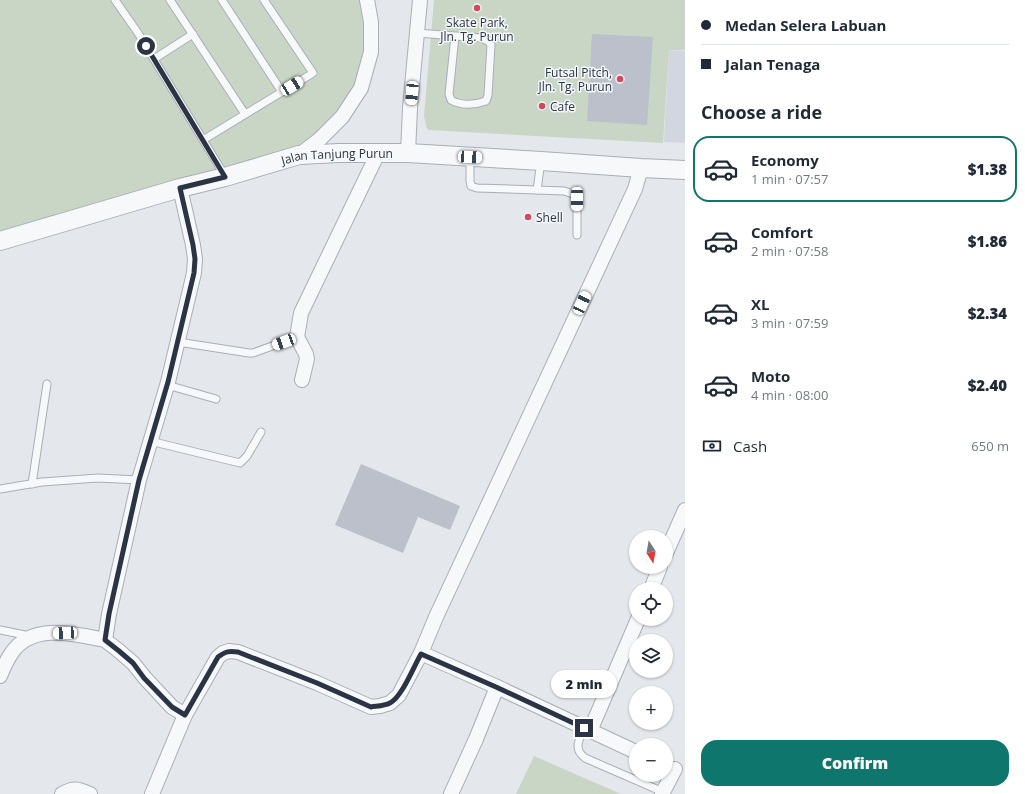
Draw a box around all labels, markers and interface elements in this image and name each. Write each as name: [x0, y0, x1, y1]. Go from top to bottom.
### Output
marker: Skate Park, Jln. Tg. Purun: [472, 3, 482, 13]
place label: Skate Park, Jln. Tg. Purun: [439, 14, 514, 45]
text: Medan Selera Labuan: [725, 15, 886, 35]
route start: [137, 37, 155, 55]
text: Jalan Tenaga: [725, 54, 820, 74]
place label: Futsal Pitch, Jln. Tg. Purun: [538, 64, 612, 95]
marker: Futsal Pitch, Jln. Tg. Purun: [615, 74, 625, 84]
car: [279, 75, 305, 97]
car: [405, 81, 419, 105]
place label: Cafe: [550, 98, 575, 115]
text: Choose a ride: [701, 100, 822, 124]
marker: Cafe: [537, 101, 547, 111]
street label: Jalan Tanjung Purun: [278, 144, 393, 169]
car: [458, 150, 482, 164]
text: Economy: [751, 150, 819, 170]
icon: car: [703, 151, 739, 187]
text: $1.38: [968, 159, 1007, 179]
text: 1 min · 07:57: [751, 170, 828, 188]
car: [571, 187, 583, 211]
place label: Shell: [536, 209, 563, 226]
marker: Shell: [523, 212, 533, 222]
text: Comfort: [751, 222, 813, 242]
icon: car: [703, 223, 739, 259]
text: $1.86: [968, 231, 1007, 251]
text: 2 min · 07:58: [751, 242, 828, 260]
car: [571, 290, 593, 316]
text: XL: [751, 294, 769, 314]
icon: car: [703, 295, 739, 331]
text: $2.34: [968, 303, 1007, 323]
text: 3 min · 07:59: [751, 314, 828, 332]
car: [271, 332, 297, 352]
text: Moto: [751, 366, 790, 386]
icon: car: [703, 367, 739, 403]
text: $2.40: [968, 375, 1007, 395]
text: 4 min · 08:00: [751, 386, 828, 404]
icon: cash: [701, 435, 723, 457]
text: Cash: [733, 436, 767, 456]
text: 650 m: [971, 437, 1009, 455]
north arrow: [629, 530, 673, 574]
map controls: [629, 530, 673, 782]
button: locate: [629, 582, 673, 626]
car: [53, 626, 77, 640]
button: layers: [629, 634, 673, 678]
callout: 2 min: [551, 670, 617, 698]
text: 2 min: [566, 675, 602, 693]
button: +: [629, 686, 673, 730]
route end: [575, 719, 593, 737]
button: −: [629, 738, 673, 782]
button: Confirm: [701, 740, 1009, 786]

